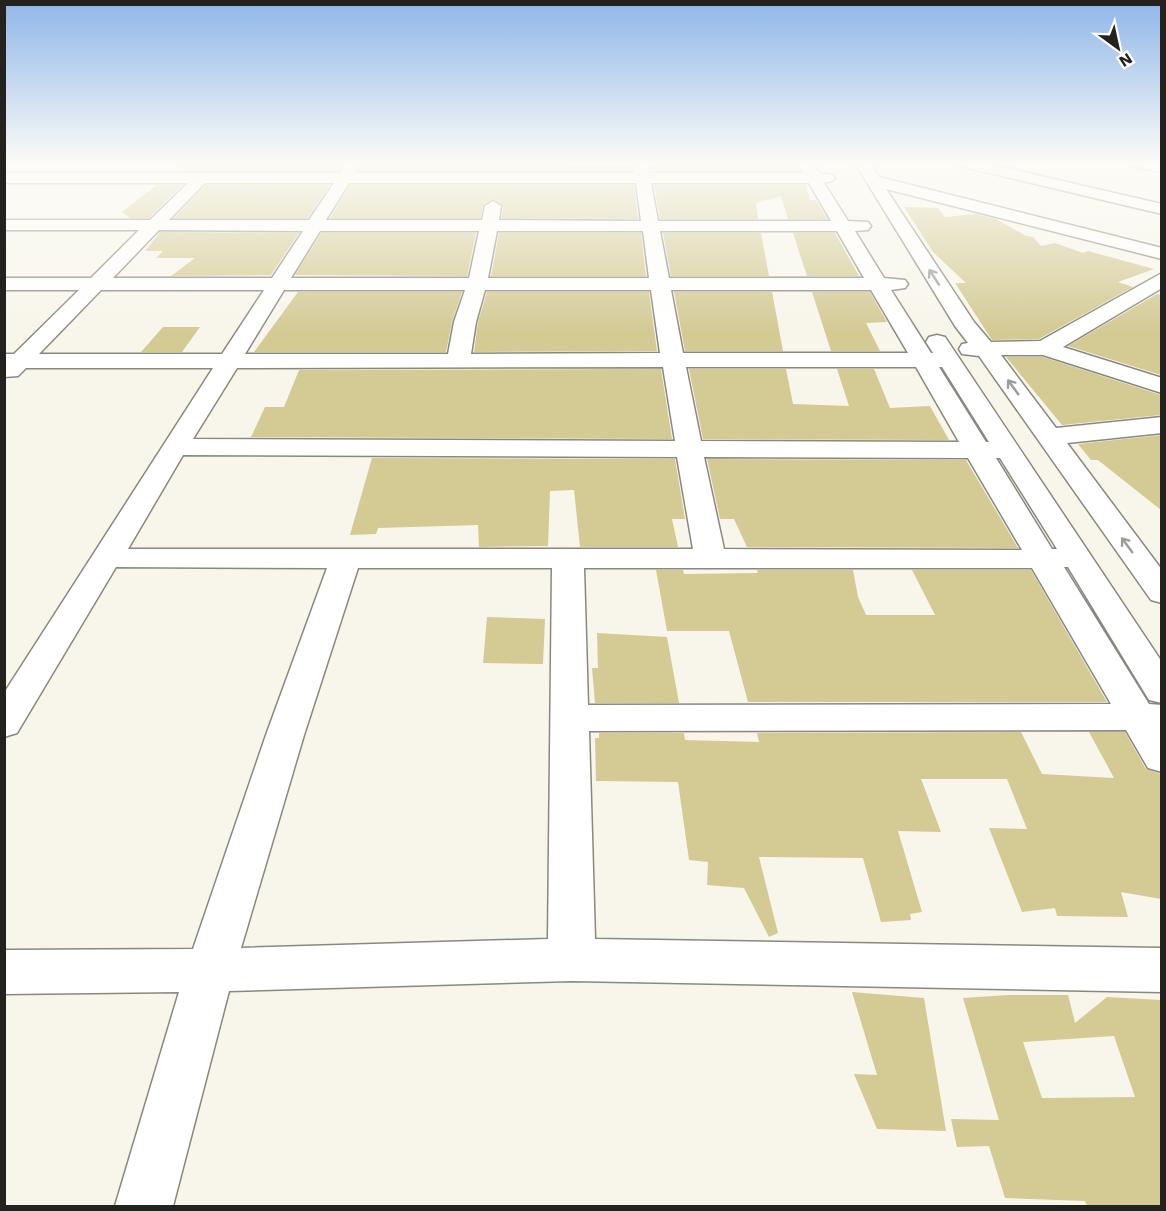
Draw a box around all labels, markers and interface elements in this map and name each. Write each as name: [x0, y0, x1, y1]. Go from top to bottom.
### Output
north arrow: [1088, 18, 1148, 78]
text: N: [1116, 49, 1136, 71]
one-way arrow: [928, 269, 940, 286]
one-way arrow: [1007, 380, 1019, 396]
one-way arrow: [1121, 538, 1134, 554]

